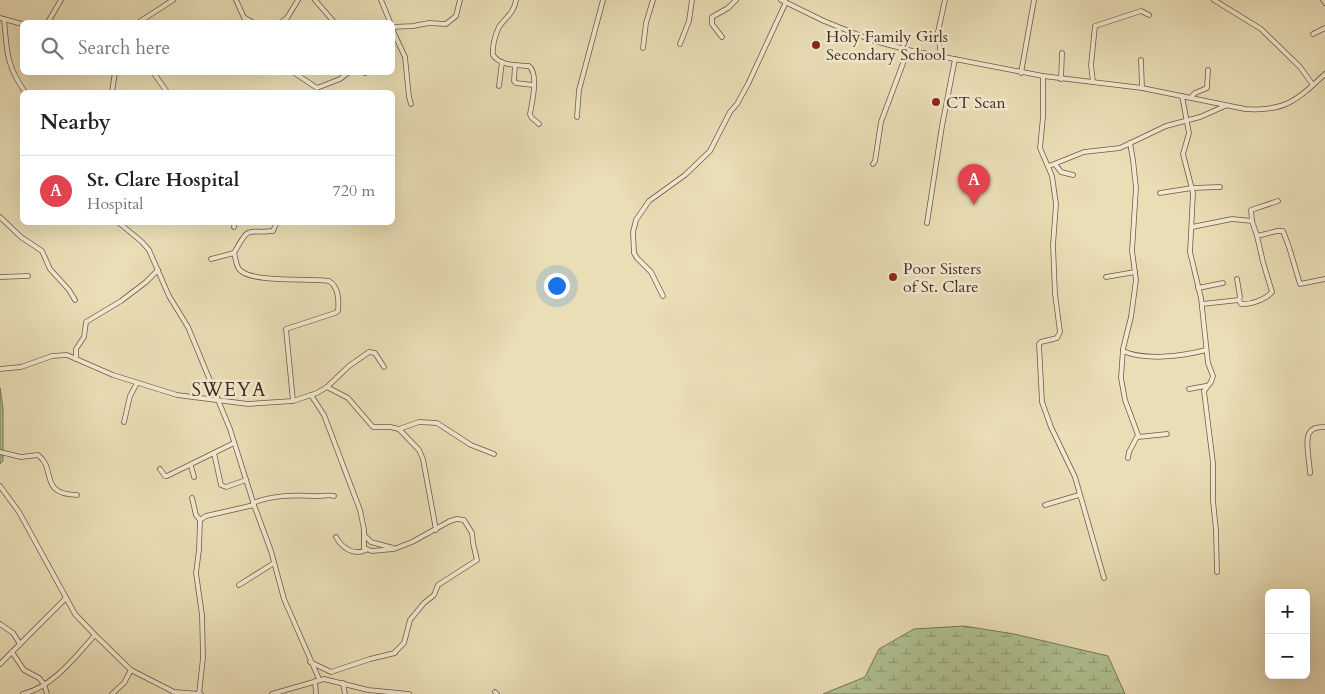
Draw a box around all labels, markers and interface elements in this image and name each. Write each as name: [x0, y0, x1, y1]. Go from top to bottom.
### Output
search box: [20, 20, 395, 75]
place label: Holy Family Girls Secondary School: [826, 26, 948, 66]
icon: search: [38, 34, 66, 62]
text: Search here: [78, 35, 170, 61]
marker: Holy Family Girls Secondary School: [810, 39, 822, 51]
place label: CT Scan: [946, 92, 1006, 114]
marker: CT Scan: [930, 96, 942, 108]
text: Nearby: [40, 108, 111, 137]
pin: A: [958, 164, 990, 205]
text: St. Clare Hospital: [87, 167, 239, 193]
text: A: [50, 180, 62, 202]
text: 720 m: [333, 180, 375, 202]
text: Hospital: [87, 193, 143, 215]
place label: Poor Sisters of St. Clare: [903, 258, 981, 298]
marker: Poor Sisters of St. Clare: [887, 271, 899, 283]
your location: [544, 273, 570, 299]
district label: SWEYA: [192, 377, 266, 403]
map controls: [1265, 589, 1310, 679]
button: +: [1265, 589, 1310, 634]
button: −: [1265, 634, 1310, 679]

